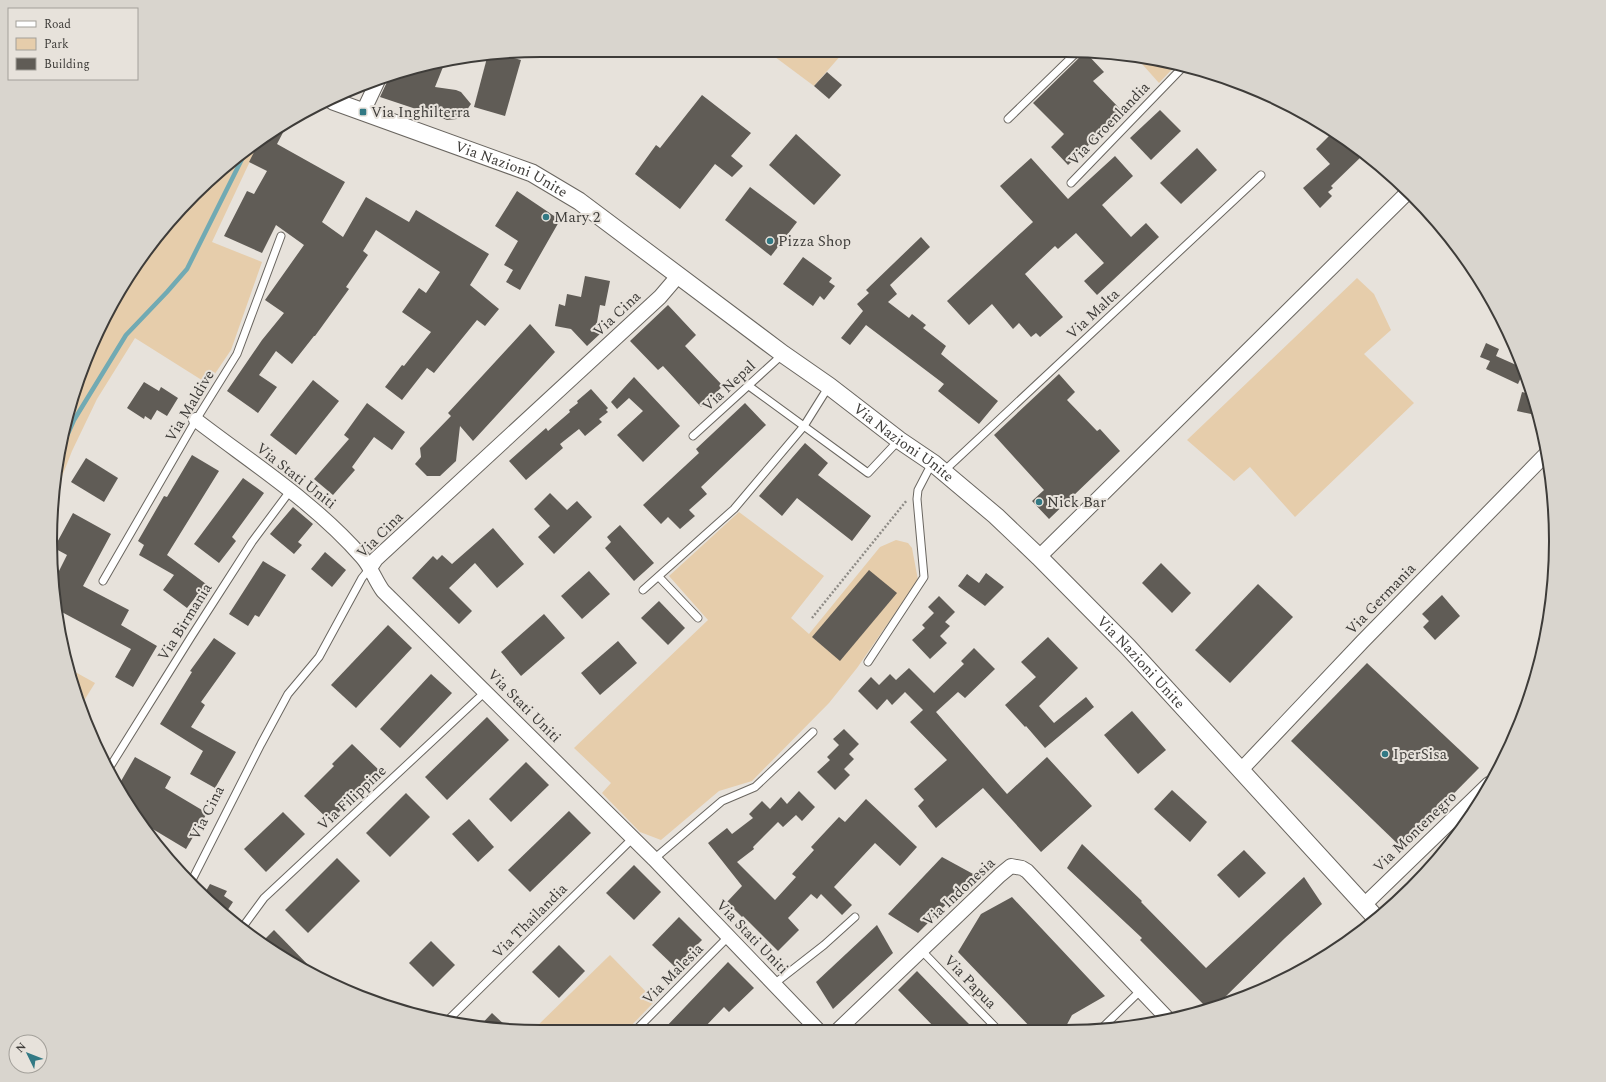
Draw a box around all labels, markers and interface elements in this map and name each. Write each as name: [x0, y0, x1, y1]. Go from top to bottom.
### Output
legend: [8, 8, 138, 80]
text: Road: [44, 15, 71, 34]
text: Park: [44, 35, 69, 54]
text: Building: [44, 55, 90, 74]
street label: Via Groenlandia: [1063, 76, 1156, 171]
place label: Via Inghilterra: [371, 101, 471, 124]
marker: Via Inghilterra: [358, 107, 368, 117]
street label: Via Nazioni Unite: [452, 135, 572, 203]
place label: Mary 2: [554, 206, 600, 229]
marker: Mary 2: [541, 212, 551, 222]
place label: Pizza Shop: [778, 230, 851, 253]
marker: Pizza Shop: [765, 236, 775, 246]
street label: Via Malta: [1061, 283, 1125, 345]
street label: Via Cina: [588, 285, 647, 342]
street label: Via Nepal: [697, 355, 761, 417]
street label: Via Maldive: [159, 366, 221, 446]
street label: Via Nazioni Unite: [848, 397, 959, 488]
street label: Via Stati Uniti: [251, 437, 341, 515]
place label: Nick Bar: [1047, 491, 1106, 514]
marker: Nick Bar: [1034, 497, 1044, 507]
street label: Via Cina: [351, 506, 409, 564]
street label: Via Germania: [1341, 557, 1422, 640]
street label: Via Birmania: [152, 578, 218, 666]
street label: Via Nazioni Unite: [1091, 610, 1191, 714]
street label: Via Stati Uniti: [482, 664, 566, 748]
place label: IperSisa: [1393, 743, 1448, 766]
marker: IperSisa: [1380, 749, 1390, 759]
street label: Via Filippine: [312, 760, 392, 836]
street label: Via Cina: [183, 781, 231, 844]
street label: Via Montenegro: [1368, 786, 1462, 878]
street label: Via Indonesia: [917, 852, 1001, 932]
street label: Via Thailandia: [487, 878, 573, 964]
street label: Via Stati Uniti: [710, 894, 794, 980]
street label: Via Malesia: [637, 938, 709, 1010]
street label: Via Papua: [938, 950, 1002, 1015]
north arrow: [8, 1034, 48, 1074]
text: N: [12, 1038, 30, 1057]

